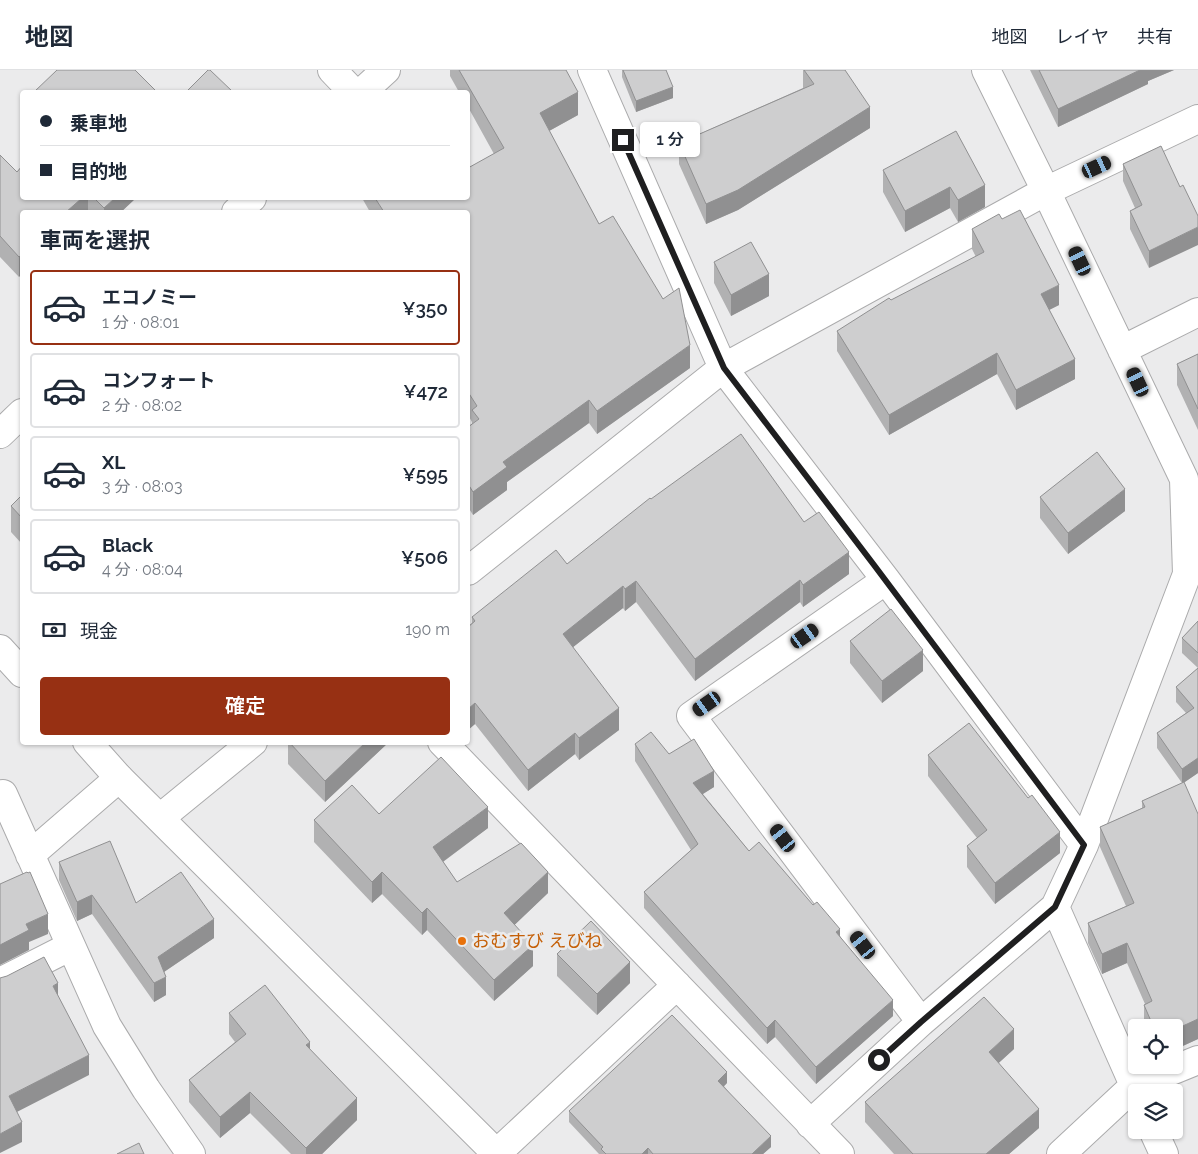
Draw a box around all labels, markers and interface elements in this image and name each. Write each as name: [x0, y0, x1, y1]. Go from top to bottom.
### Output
text: 地図: [25, 22, 73, 51]
text: 地図: [992, 26, 1028, 47]
text: レイヤ: [1056, 26, 1109, 47]
text: 共有: [1137, 26, 1173, 47]
text: 乗車地: [70, 112, 127, 134]
callout: 1 分: [640, 122, 700, 158]
route end: [612, 129, 634, 151]
text: 1 分: [656, 130, 684, 149]
car: [1080, 154, 1113, 180]
text: 目的地: [70, 160, 127, 182]
text: 車両を選択: [40, 227, 150, 253]
car: [1066, 244, 1093, 278]
icon: car: [42, 285, 87, 330]
text: エコノミー: [102, 286, 197, 308]
text: ¥350: [402, 297, 448, 319]
text: 1 分 · 08:01: [102, 313, 179, 332]
car: [1124, 365, 1151, 399]
icon: car: [42, 368, 87, 413]
text: コンフォート: [102, 369, 215, 391]
text: ¥472: [403, 380, 448, 402]
text: 2 分 · 08:02: [102, 396, 182, 415]
icon: car: [42, 451, 87, 496]
text: XL: [102, 451, 125, 473]
text: ¥595: [403, 463, 448, 485]
text: 3 分 · 08:03: [102, 477, 182, 496]
icon: car: [42, 534, 87, 579]
text: Black: [102, 534, 153, 556]
text: ¥506: [401, 546, 448, 568]
text: 4 分 · 08:04: [102, 560, 183, 579]
icon: cash: [40, 616, 68, 644]
text: 現金: [80, 620, 118, 642]
text: 190 m: [405, 620, 450, 639]
car: [788, 621, 821, 651]
button: 確定: [40, 677, 450, 735]
car: [690, 689, 723, 719]
car: [767, 822, 798, 854]
car: [847, 929, 878, 961]
place label: おむすび えびね: [472, 930, 603, 951]
marker: おむすび えびね: [456, 935, 468, 947]
map controls: [1128, 1019, 1183, 1139]
button: locate: [1128, 1019, 1183, 1074]
route start: [868, 1049, 890, 1071]
button: layers: [1128, 1084, 1183, 1139]

